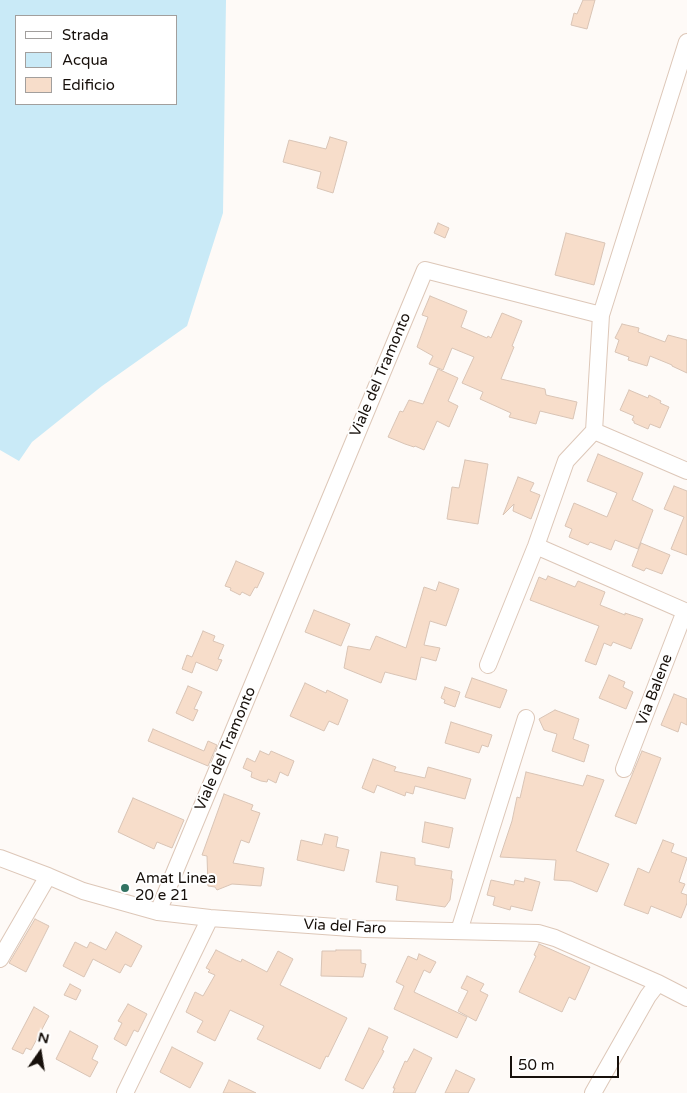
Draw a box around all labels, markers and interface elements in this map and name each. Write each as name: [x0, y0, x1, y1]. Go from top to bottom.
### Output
legend: [15, 15, 178, 105]
text: Strada: [62, 26, 109, 44]
text: Acqua: [62, 51, 108, 69]
text: Edificio: [62, 76, 115, 94]
street label: Viale del Tramonto: [347, 310, 415, 440]
street label: Via Balene: [633, 652, 677, 728]
street label: Viale del Tramonto: [192, 684, 260, 814]
place label: Amat Linea 20 e 21: [135, 870, 216, 905]
marker: Amat Linea 20 e 21: [119, 882, 131, 894]
street label: Via del Faro: [303, 916, 387, 938]
north arrow: [15, 1028, 65, 1078]
text: N: [36, 1028, 51, 1047]
scale bar: [512, 1046, 621, 1078]
text: 50 m: [518, 1056, 555, 1074]

